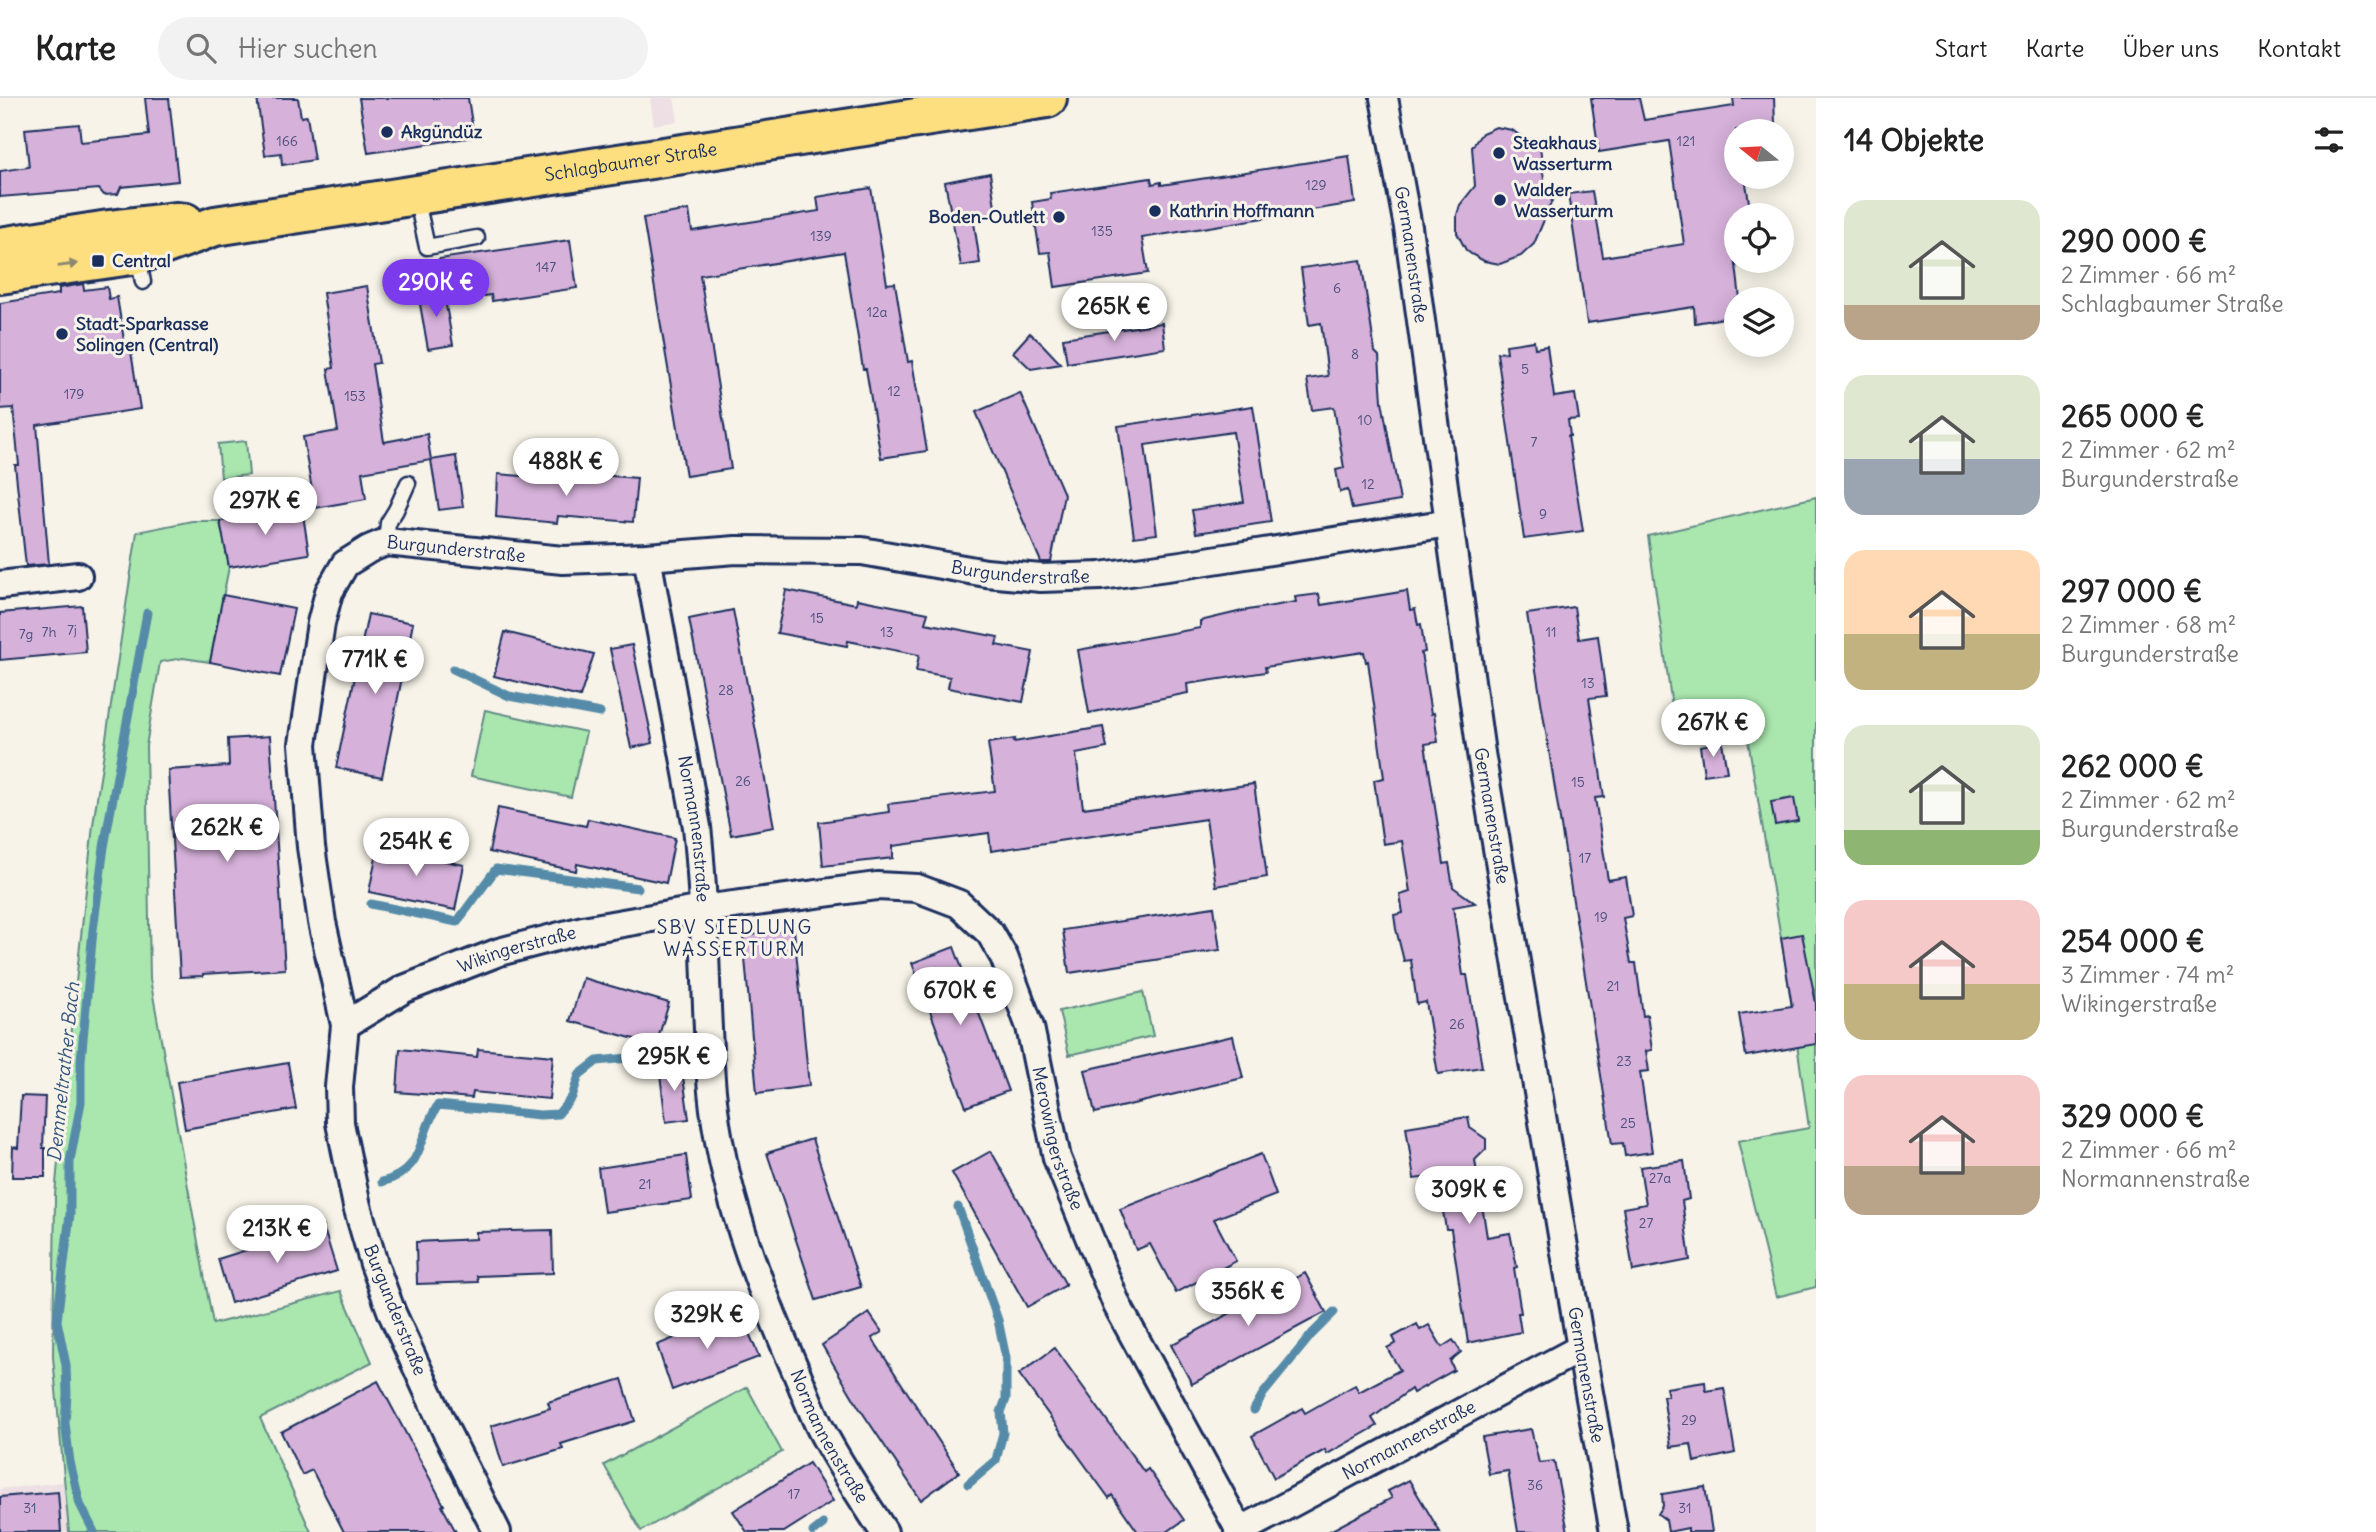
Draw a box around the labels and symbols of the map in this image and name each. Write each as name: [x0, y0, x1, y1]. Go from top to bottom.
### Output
north arrow: [1724, 119, 1794, 189]
place label: Akgündüz: [401, 120, 483, 143]
marker: Akgündüz: [379, 124, 395, 140]
place label: Steakhaus Wasserturm: [1513, 131, 1612, 175]
house number: 166: [276, 132, 298, 150]
house number: 121: [1677, 132, 1695, 150]
street label: Schlagbaumer Straße: [543, 137, 719, 186]
marker: Steakhaus Wasserturm: [1491, 145, 1507, 161]
house number: 129: [1305, 176, 1327, 194]
place label: Walder Wasserturm: [1514, 178, 1613, 222]
street label: Germanenstraße: [1390, 184, 1433, 324]
marker: Walder Wasserturm: [1492, 192, 1508, 208]
place label: Kathrin Hoffmann: [1169, 199, 1315, 222]
marker: Kathrin Hoffmann: [1147, 203, 1163, 219]
place label: Boden-Outlett: [929, 205, 1046, 228]
marker: Boden-Outlett: [1051, 209, 1067, 225]
house number: 135: [1091, 222, 1113, 240]
house number: 139: [810, 227, 832, 245]
place label: Central: [112, 249, 171, 272]
marker: Central: [90, 253, 106, 269]
house number: 147: [536, 258, 556, 276]
one-way arrow: [57, 259, 79, 270]
pin: 290K €: [379, 260, 493, 319]
house number: 6: [1333, 279, 1341, 297]
pin: 265K €: [1057, 284, 1171, 343]
house number: 12a: [866, 303, 888, 321]
place label: Stadt-Sparkasse Solingen (Central): [76, 312, 218, 356]
marker: Stadt-Sparkasse Solingen (Central): [54, 326, 70, 342]
house number: 8: [1351, 345, 1359, 363]
house number: 5: [1521, 360, 1529, 378]
house number: 12: [887, 382, 901, 400]
house number: 179: [64, 385, 84, 403]
house number: 153: [344, 387, 366, 405]
house number: 10: [1358, 411, 1372, 429]
house number: 7: [1531, 433, 1538, 451]
pin: 488K €: [509, 438, 623, 498]
house number: 12: [1361, 475, 1375, 493]
pin: 297K €: [208, 478, 322, 537]
house number: 9: [1539, 505, 1547, 523]
street label: Burgunderstraße: [386, 530, 527, 567]
street label: Burgunderstraße: [949, 555, 1090, 589]
house number: 15: [810, 609, 824, 627]
house number: 7j: [67, 621, 77, 639]
house number: 7h: [42, 623, 56, 641]
house number: 13: [880, 623, 894, 641]
house number: 11: [1545, 623, 1557, 641]
house number: 7g: [19, 625, 33, 643]
pin: 771K €: [318, 636, 432, 696]
house number: 13: [1581, 674, 1595, 692]
house number: 28: [718, 681, 734, 699]
pin: 267K €: [1656, 700, 1770, 759]
street label: Germanenstraße: [1469, 746, 1515, 886]
street label: Normannenstraße: [673, 753, 715, 903]
house number: 26: [735, 772, 751, 790]
house number: 15: [1571, 773, 1585, 791]
pin: 262K €: [170, 804, 284, 864]
pin: 254K €: [359, 818, 473, 878]
house number: 17: [1579, 849, 1591, 867]
house number: 19: [1594, 908, 1608, 926]
district label: SBV SIEDLUNG WASSERTURM: [657, 915, 813, 961]
street label: Wikingerstraße: [454, 920, 578, 978]
pin: 670K €: [903, 968, 1017, 1027]
house number: 21: [1606, 977, 1620, 995]
water label: Demmeltrather Bach: [42, 980, 84, 1163]
house number: 26: [1449, 1015, 1465, 1033]
pin: 295K €: [617, 1034, 731, 1093]
house number: 23: [1616, 1052, 1632, 1070]
street label: Merowingerstraße: [1027, 1064, 1089, 1213]
house number: 25: [1620, 1114, 1636, 1132]
pin: 309K €: [1412, 1166, 1526, 1226]
house number: 27a: [1649, 1169, 1671, 1187]
house number: 21: [638, 1175, 652, 1193]
pin: 213K €: [220, 1206, 334, 1265]
house number: 27: [1639, 1214, 1653, 1232]
street label: Burgunderstraße: [359, 1241, 432, 1379]
pin: 356K €: [1191, 1268, 1305, 1328]
pin: 329K €: [650, 1292, 764, 1351]
street label: Germanenstraße: [1563, 1305, 1610, 1445]
street label: Normannenstraße: [785, 1366, 874, 1507]
street label: Normannenstraße: [1338, 1395, 1479, 1485]
house number: 29: [1681, 1411, 1697, 1429]
house number: 36: [1527, 1476, 1543, 1494]
house number: 17: [788, 1485, 800, 1503]
house number: 31: [23, 1499, 37, 1517]
house number: 31: [1678, 1499, 1692, 1517]

